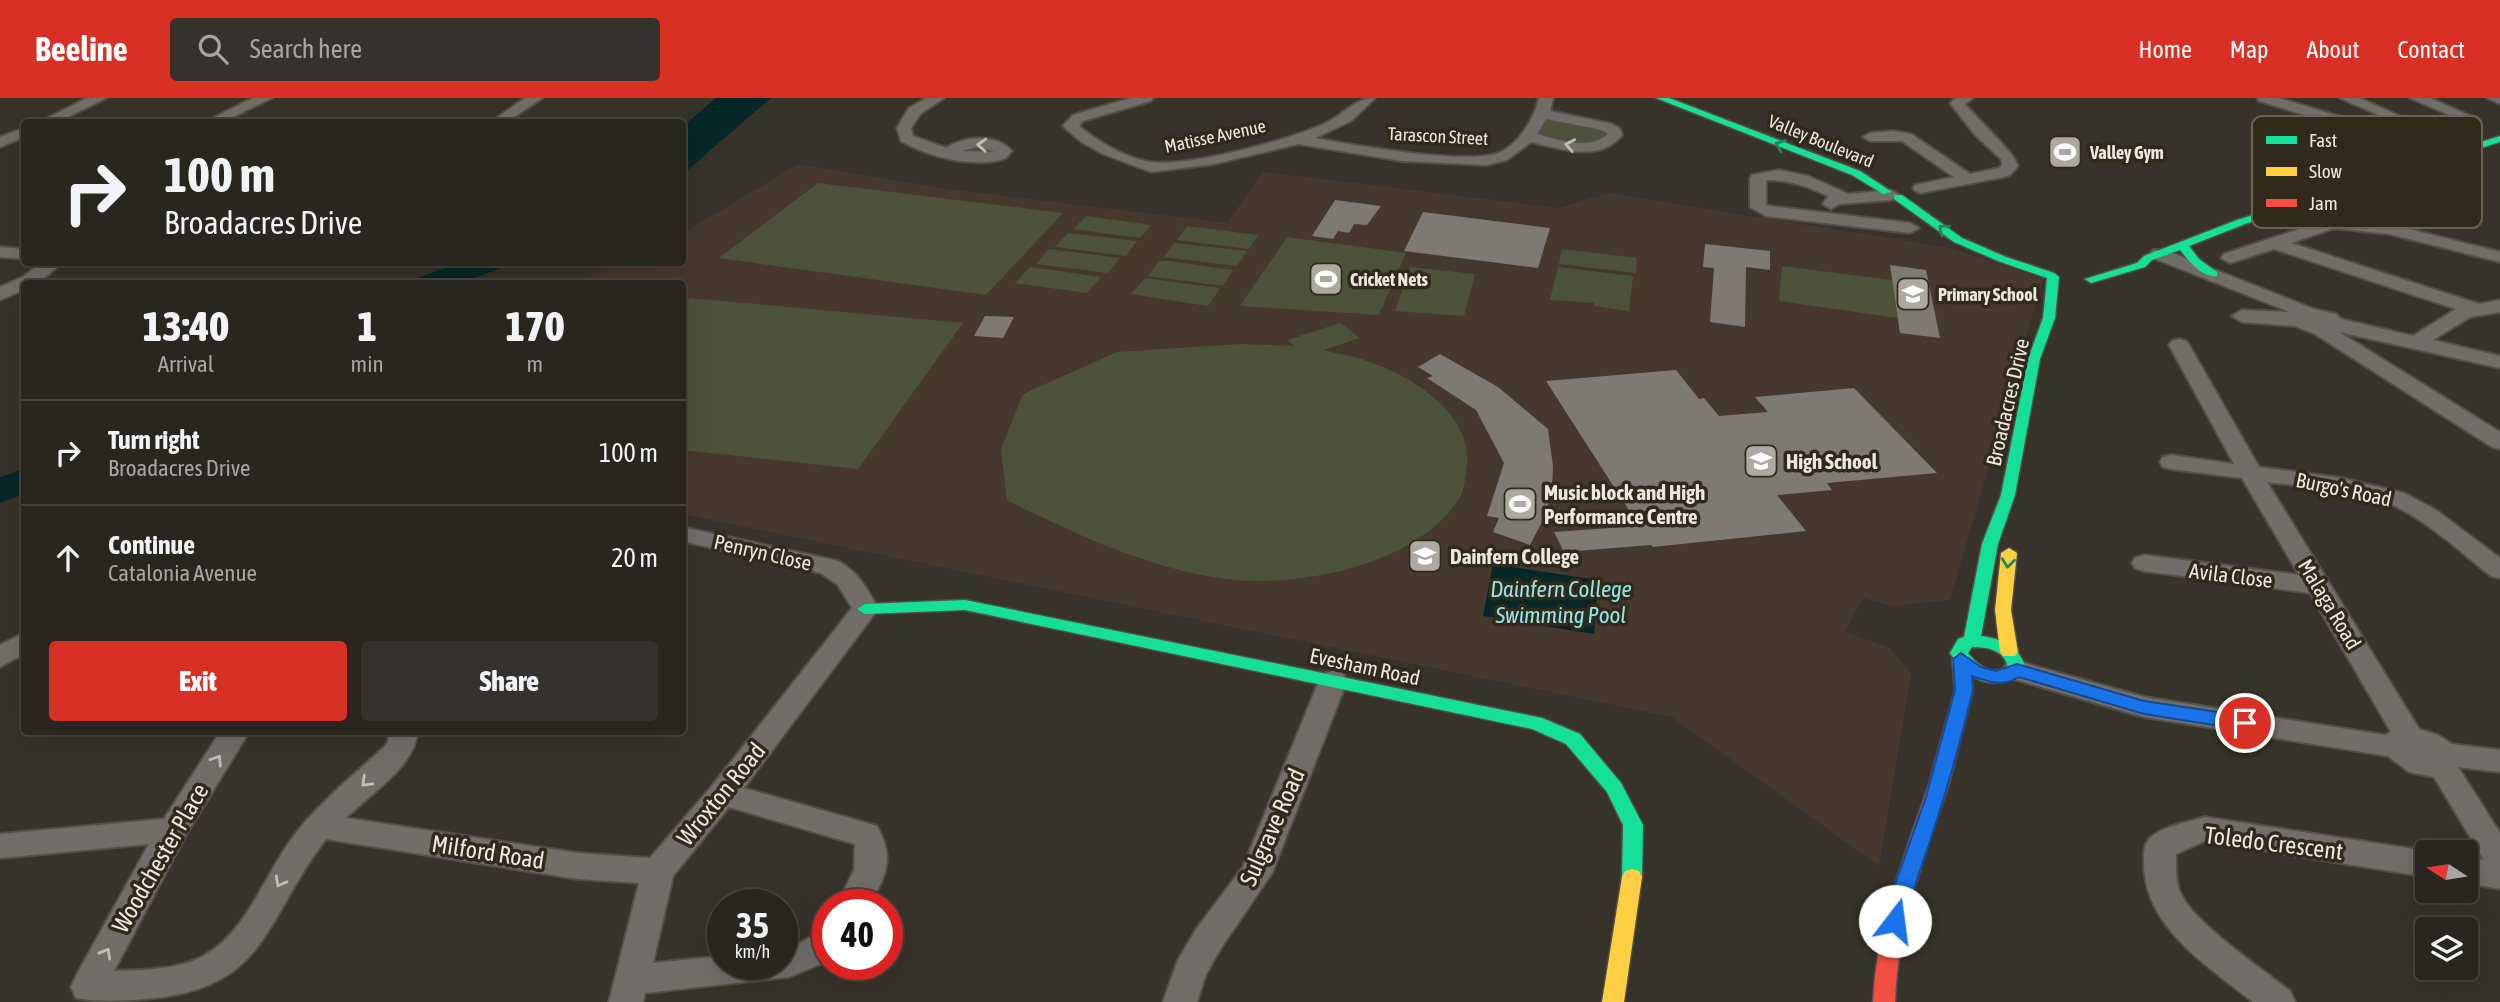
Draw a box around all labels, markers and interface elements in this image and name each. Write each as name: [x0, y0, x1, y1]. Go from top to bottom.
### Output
search box: [170, 18, 660, 81]
text: Beeline: [35, 30, 128, 68]
icon: search: [194, 30, 232, 68]
text: Search here: [250, 34, 362, 64]
text: Home: [2138, 36, 2192, 63]
text: Map: [2230, 36, 2268, 63]
text: About: [2306, 36, 2359, 63]
text: Contact: [2397, 36, 2465, 63]
street label: Valley Boulevard: [1765, 110, 1877, 172]
street label: Matisse Avenue: [1162, 115, 1268, 157]
legend: [2252, 116, 2482, 228]
street label: Tarascon Street: [1387, 123, 1489, 149]
text: Fast: [2309, 129, 2337, 151]
sports icon: Valley Gym: [2046, 133, 2084, 171]
one-way arrow: [977, 137, 988, 152]
one-way arrow: [1564, 138, 1576, 153]
one-way arrow: [1775, 140, 1787, 154]
place label: Valley Gym: [2089, 142, 2164, 163]
text: 100 m: [164, 146, 275, 202]
icon: right: [49, 147, 140, 238]
text: Slow: [2309, 160, 2343, 182]
text: Jam: [2309, 192, 2338, 214]
text: Broadacres Drive: [164, 204, 362, 241]
one-way arrow: [1938, 225, 1950, 237]
sports icon: Cricket Nets: [1307, 260, 1345, 298]
place label: Cricket Nets: [1350, 269, 1429, 290]
school or university icon: Primary School: [1894, 275, 1932, 313]
place label: Primary School: [1938, 284, 2038, 305]
text: 13:40: [143, 302, 229, 350]
text: 1: [357, 302, 377, 350]
text: 170: [505, 302, 564, 350]
street label: Broadacres Drive: [1981, 336, 2033, 468]
text: Arrival: [158, 351, 214, 377]
text: min: [351, 351, 384, 377]
text: m: [527, 351, 543, 377]
text: Turn right: [108, 425, 199, 455]
icon: right: [49, 434, 87, 472]
text: 100 m: [599, 438, 658, 468]
school or university icon: High School: [1742, 442, 1780, 480]
place label: High School: [1786, 449, 1878, 473]
text: Broadacres Drive: [108, 455, 250, 481]
street label: Burgo's Road: [2294, 467, 2394, 511]
place label: Music block and High Performance Centre: [1544, 480, 1705, 528]
sports icon: Music block and High Performance Centre: [1501, 485, 1539, 523]
street label: Penryn Close: [712, 529, 814, 575]
text: Continue: [108, 530, 195, 560]
school or university icon: Dainfern College: [1406, 537, 1444, 575]
icon: ahead: [49, 539, 87, 577]
text: 20 m: [611, 543, 658, 573]
place label: Dainfern College: [1450, 544, 1579, 568]
street label: Malaga Road: [2294, 555, 2366, 653]
one-way arrow: [2000, 557, 2015, 569]
street label: Avila Close: [2188, 558, 2274, 592]
text: Catalonia Avenue: [108, 560, 257, 586]
water label: Dainfern College Swimming Pool: [1490, 576, 1632, 628]
button: Exit: [49, 641, 347, 721]
button: Share: [361, 641, 658, 721]
street label: Evesham Road: [1308, 643, 1422, 689]
pin: [2215, 693, 2275, 753]
icon: arrive: [2226, 704, 2264, 742]
street label: Wroxton Road: [672, 737, 770, 851]
one-way arrow: [209, 754, 222, 767]
street label: Sulgrave Road: [1234, 764, 1310, 890]
one-way arrow: [362, 773, 375, 786]
street label: Woodchester Place: [106, 779, 214, 937]
street label: Toledo Crescent: [2203, 821, 2345, 865]
street label: Milford Road: [430, 830, 546, 874]
north arrow: [2415, 840, 2478, 903]
map controls: [2415, 840, 2478, 980]
one-way arrow: [275, 875, 288, 887]
position arrow: [1858, 884, 1932, 958]
speed limit sign: 40: [812, 889, 903, 980]
text: 35: [736, 905, 769, 945]
button: layers: [2415, 917, 2478, 980]
text: km/h: [735, 941, 770, 962]
one-way arrow: [98, 948, 112, 961]

